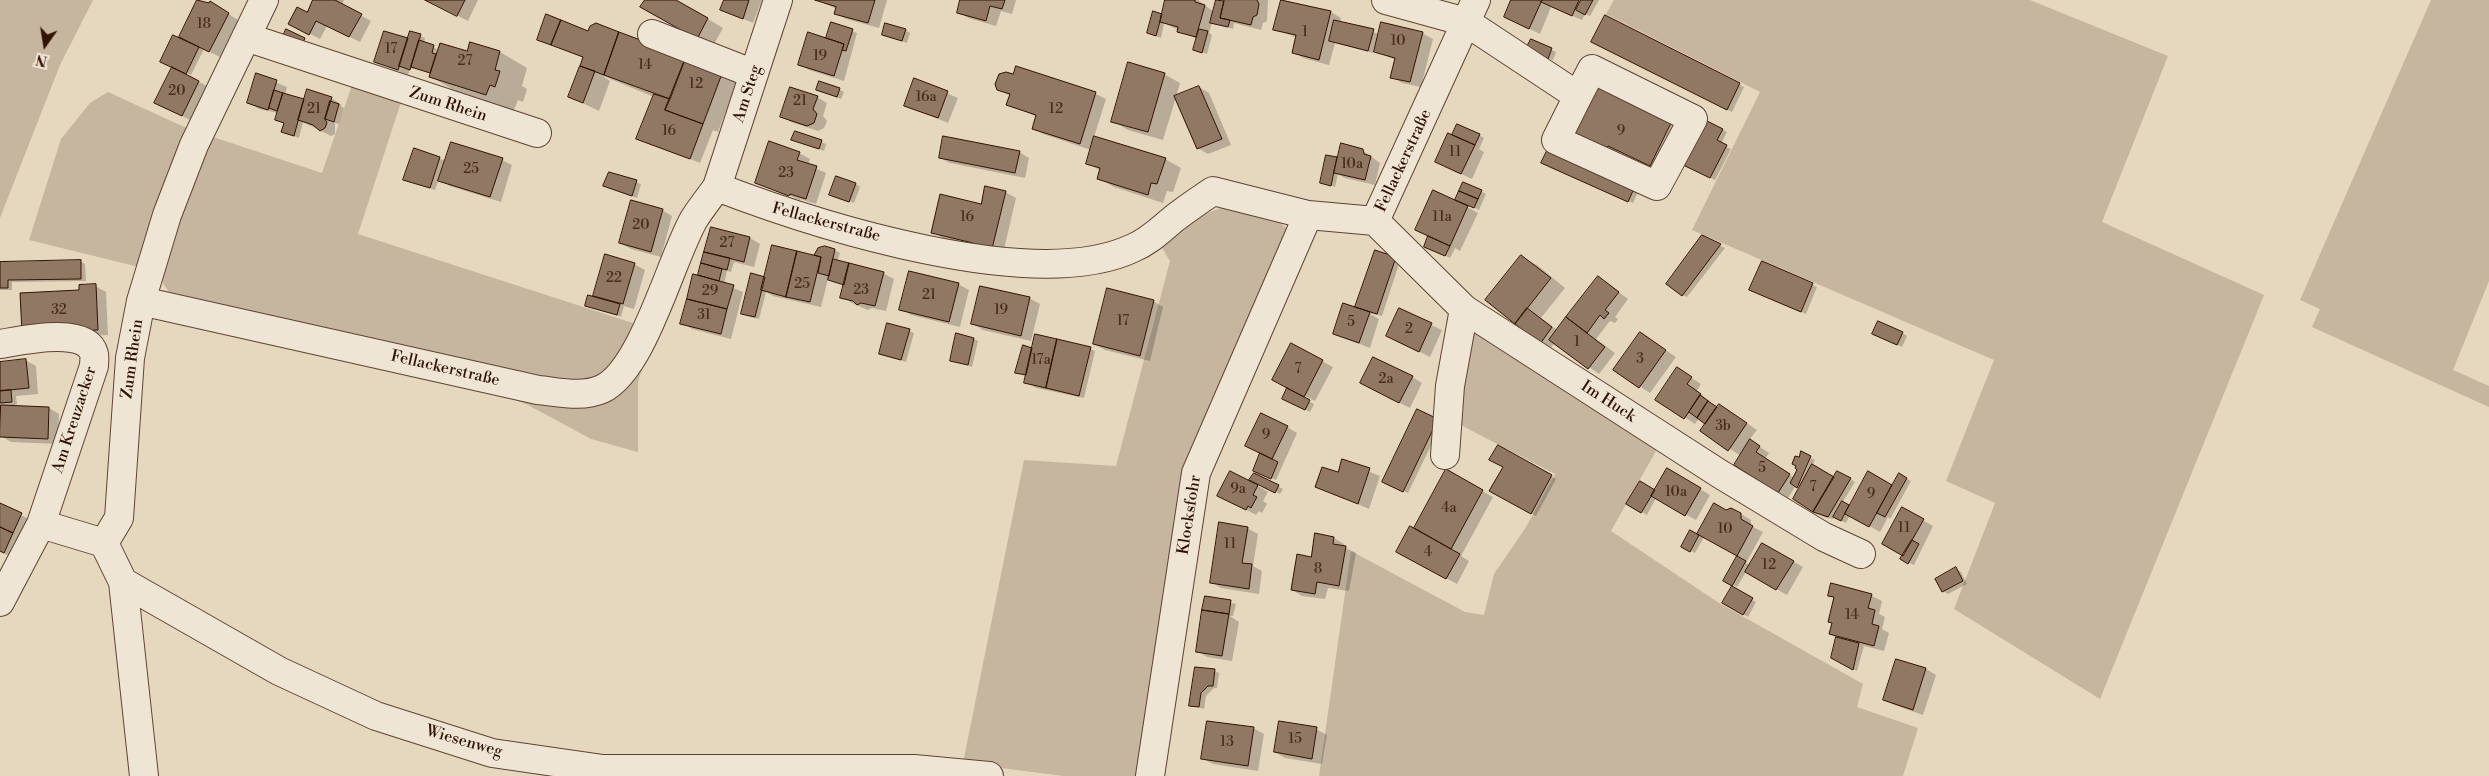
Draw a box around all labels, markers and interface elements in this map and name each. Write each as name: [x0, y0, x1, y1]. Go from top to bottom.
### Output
house number: 18: [197, 17, 211, 33]
north arrow: [20, 20, 70, 70]
house number: 1: [1302, 25, 1308, 41]
house number: 10: [1391, 34, 1405, 50]
house number: 17: [385, 42, 397, 58]
house number: 19: [813, 49, 827, 65]
text: N: [34, 50, 49, 70]
house number: 27: [458, 54, 472, 70]
house number: 14: [638, 58, 652, 74]
street label: Am Steg: [730, 63, 766, 125]
house number: 12: [689, 77, 703, 93]
street label: Zum Rhein: [407, 83, 489, 127]
house number: 20: [168, 84, 186, 100]
house number: 16a: [915, 90, 937, 106]
house number: 21: [793, 94, 807, 110]
house number: 21: [307, 102, 321, 118]
house number: 12: [1049, 102, 1063, 118]
street label: Fellackerstraße: [1372, 107, 1436, 215]
house number: 16: [662, 124, 676, 140]
house number: 9: [1617, 124, 1625, 140]
house number: 11: [1449, 145, 1461, 161]
house number: 10a: [1341, 157, 1363, 173]
house number: 25: [463, 162, 479, 178]
house number: 23: [778, 166, 794, 182]
street label: Fellackerstraße: [770, 199, 882, 247]
house number: 16: [960, 210, 974, 226]
house number: 11a: [1432, 210, 1452, 226]
house number: 20: [632, 218, 650, 234]
house number: 27: [720, 236, 734, 252]
house number: 22: [606, 271, 622, 287]
house number: 25: [794, 277, 810, 293]
house number: 23: [853, 283, 869, 299]
house number: 29: [702, 284, 718, 300]
house number: 21: [922, 288, 936, 304]
house number: 32: [51, 303, 67, 319]
house number: 19: [994, 303, 1008, 319]
house number: 31: [697, 308, 711, 324]
house number: 17: [1117, 314, 1129, 330]
house number: 5: [1347, 315, 1355, 331]
street label: Zum Rhein: [118, 318, 148, 400]
house number: 2: [1405, 322, 1413, 338]
house number: 1: [1574, 335, 1580, 351]
street label: Fellackerstraße: [389, 347, 501, 391]
house number: 3: [1636, 352, 1644, 368]
house number: 17a: [1031, 353, 1051, 369]
house number: 7: [1294, 362, 1302, 378]
street label: Am Kreuzacker: [49, 364, 101, 476]
house number: 2a: [1378, 372, 1394, 388]
street label: Im Huck: [1577, 377, 1639, 427]
house number: 3b: [1715, 419, 1731, 435]
house number: 9: [1262, 428, 1270, 444]
house number: 5: [1758, 461, 1766, 477]
street label: Klocksfohr: [1174, 474, 1206, 556]
house number: 7: [1809, 480, 1817, 496]
house number: 9a: [1230, 482, 1246, 498]
house number: 10a: [1665, 485, 1687, 501]
house number: 9: [1867, 487, 1875, 503]
house number: 4a: [1441, 501, 1457, 517]
house number: 11: [1898, 521, 1910, 537]
house number: 10: [1718, 522, 1732, 538]
house number: 11: [1224, 537, 1236, 553]
house number: 4: [1424, 545, 1432, 561]
house number: 12: [1762, 558, 1776, 574]
house number: 8: [1314, 562, 1322, 578]
house number: 14: [1845, 608, 1859, 624]
street label: Wiesenweg: [423, 722, 505, 762]
house number: 15: [1288, 732, 1302, 748]
house number: 13: [1220, 735, 1234, 751]

